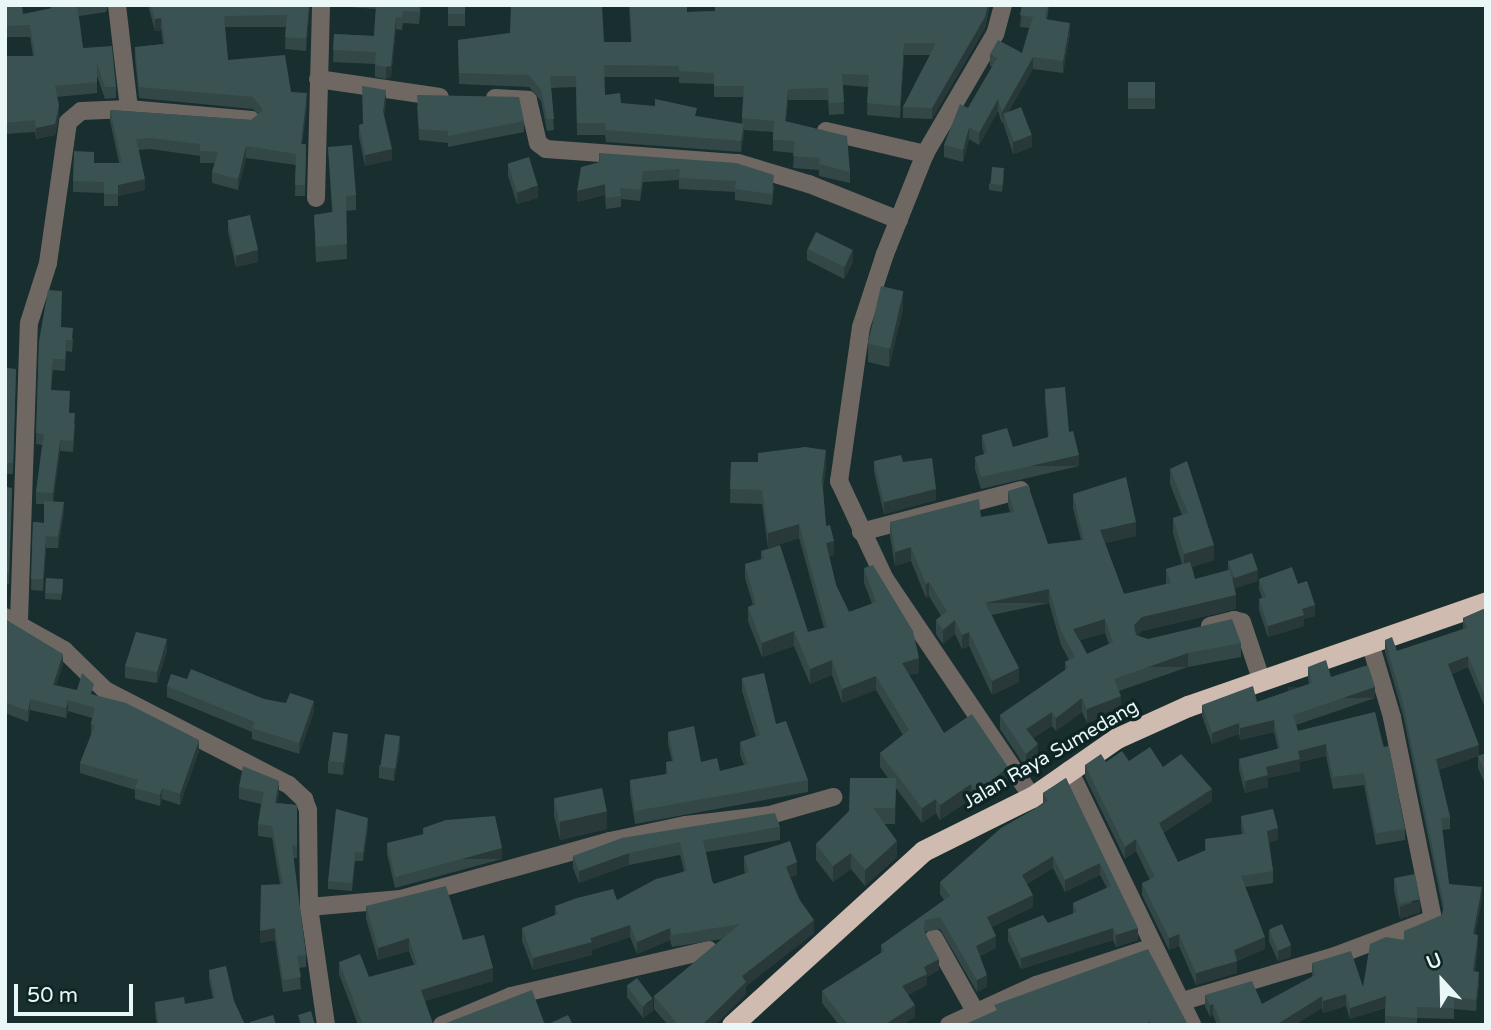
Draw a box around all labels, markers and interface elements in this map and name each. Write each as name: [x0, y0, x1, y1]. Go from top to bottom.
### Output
street label: Jalan Raya Sumedang: [959, 695, 1143, 815]
north arrow: [1407, 946, 1477, 1016]
text: U: [1423, 949, 1445, 974]
scale bar: [18, 970, 136, 1014]
text: 50 m: [27, 983, 78, 1008]

